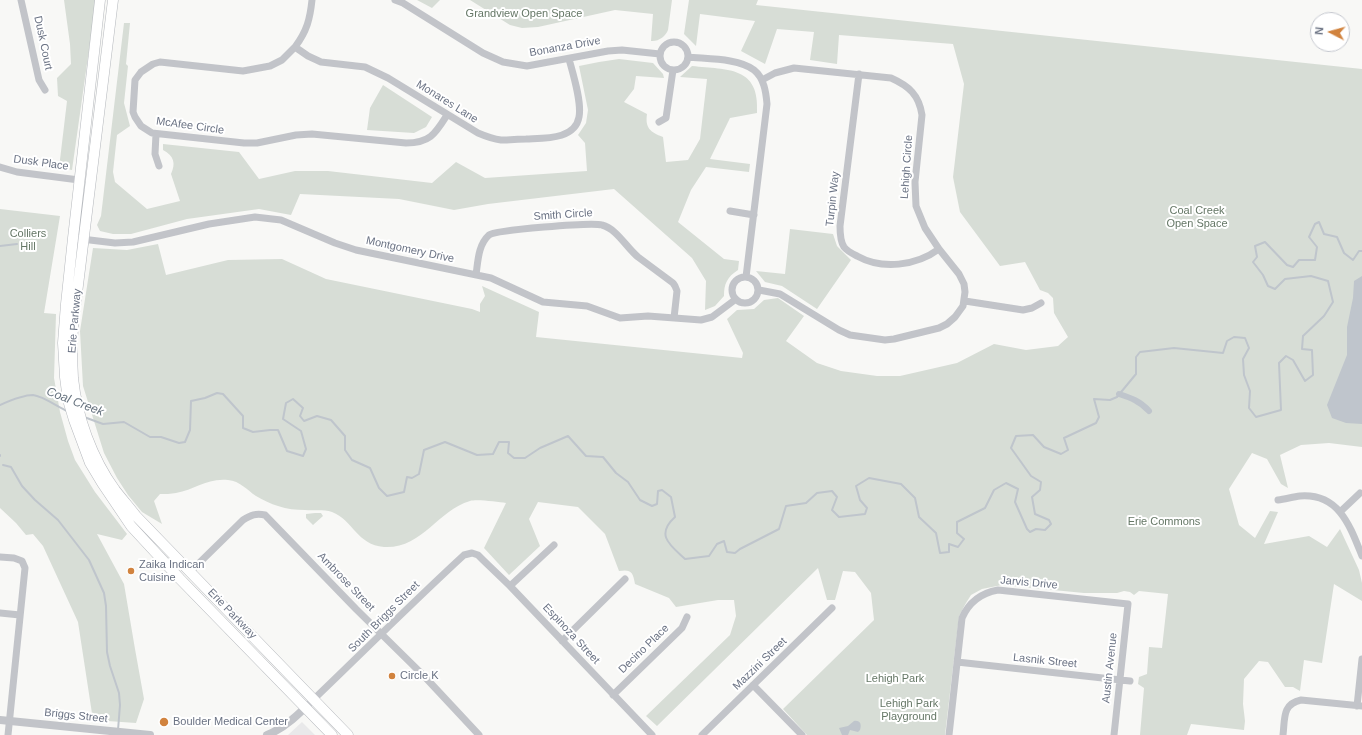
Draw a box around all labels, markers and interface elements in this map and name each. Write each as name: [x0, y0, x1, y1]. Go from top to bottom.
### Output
park label: Grandview Open Space: [466, 7, 582, 21]
north arrow: [1310, 12, 1350, 52]
street label: Dusk Court: [31, 15, 55, 71]
text: N: [1313, 26, 1325, 35]
street label: Bonanza Drive: [528, 34, 602, 60]
street label: Monares Lane: [414, 78, 480, 126]
street label: McAfee Circle: [155, 115, 225, 137]
street label: Lehigh Circle: [898, 135, 916, 199]
street label: Dusk Place: [13, 153, 69, 173]
street label: Turpin Way: [824, 171, 842, 227]
park label: Coal Creek Open Space: [1166, 204, 1228, 230]
street label: Smith Circle: [533, 206, 593, 224]
park label: Colliers Hill: [10, 227, 46, 253]
street label: Montgomery Drive: [365, 234, 455, 266]
street label: Erie Parkway: [66, 288, 84, 354]
water label: Coal Creek: [44, 385, 106, 419]
park label: Erie Commons: [1128, 515, 1200, 529]
street label: Ambrose Street: [315, 550, 377, 614]
place label: Zaika Indican Cuisine: [139, 558, 204, 584]
marker: Zaika Indican Cuisine: [126, 566, 136, 576]
street label: Jarvis Drive: [1000, 574, 1058, 592]
street label: South Briggs Street: [346, 579, 422, 655]
street label: Erie Parkway: [205, 586, 259, 642]
street label: Espinoza Street: [540, 601, 602, 667]
street label: Decino Place: [616, 622, 672, 676]
street label: Austin Avenue: [1100, 632, 1120, 704]
street label: Mazzini Street: [730, 635, 790, 693]
street label: Lasnik Street: [1012, 651, 1078, 671]
place label: Circle K: [400, 669, 439, 683]
marker: Circle K: [387, 671, 397, 681]
park label: Lehigh Park: [866, 672, 924, 686]
park label: Lehigh Park Playground: [880, 697, 938, 723]
street label: Briggs Street: [44, 706, 108, 726]
place label: Boulder Medical Center: [173, 715, 288, 729]
marker: Boulder Medical Center: [158, 716, 170, 728]

